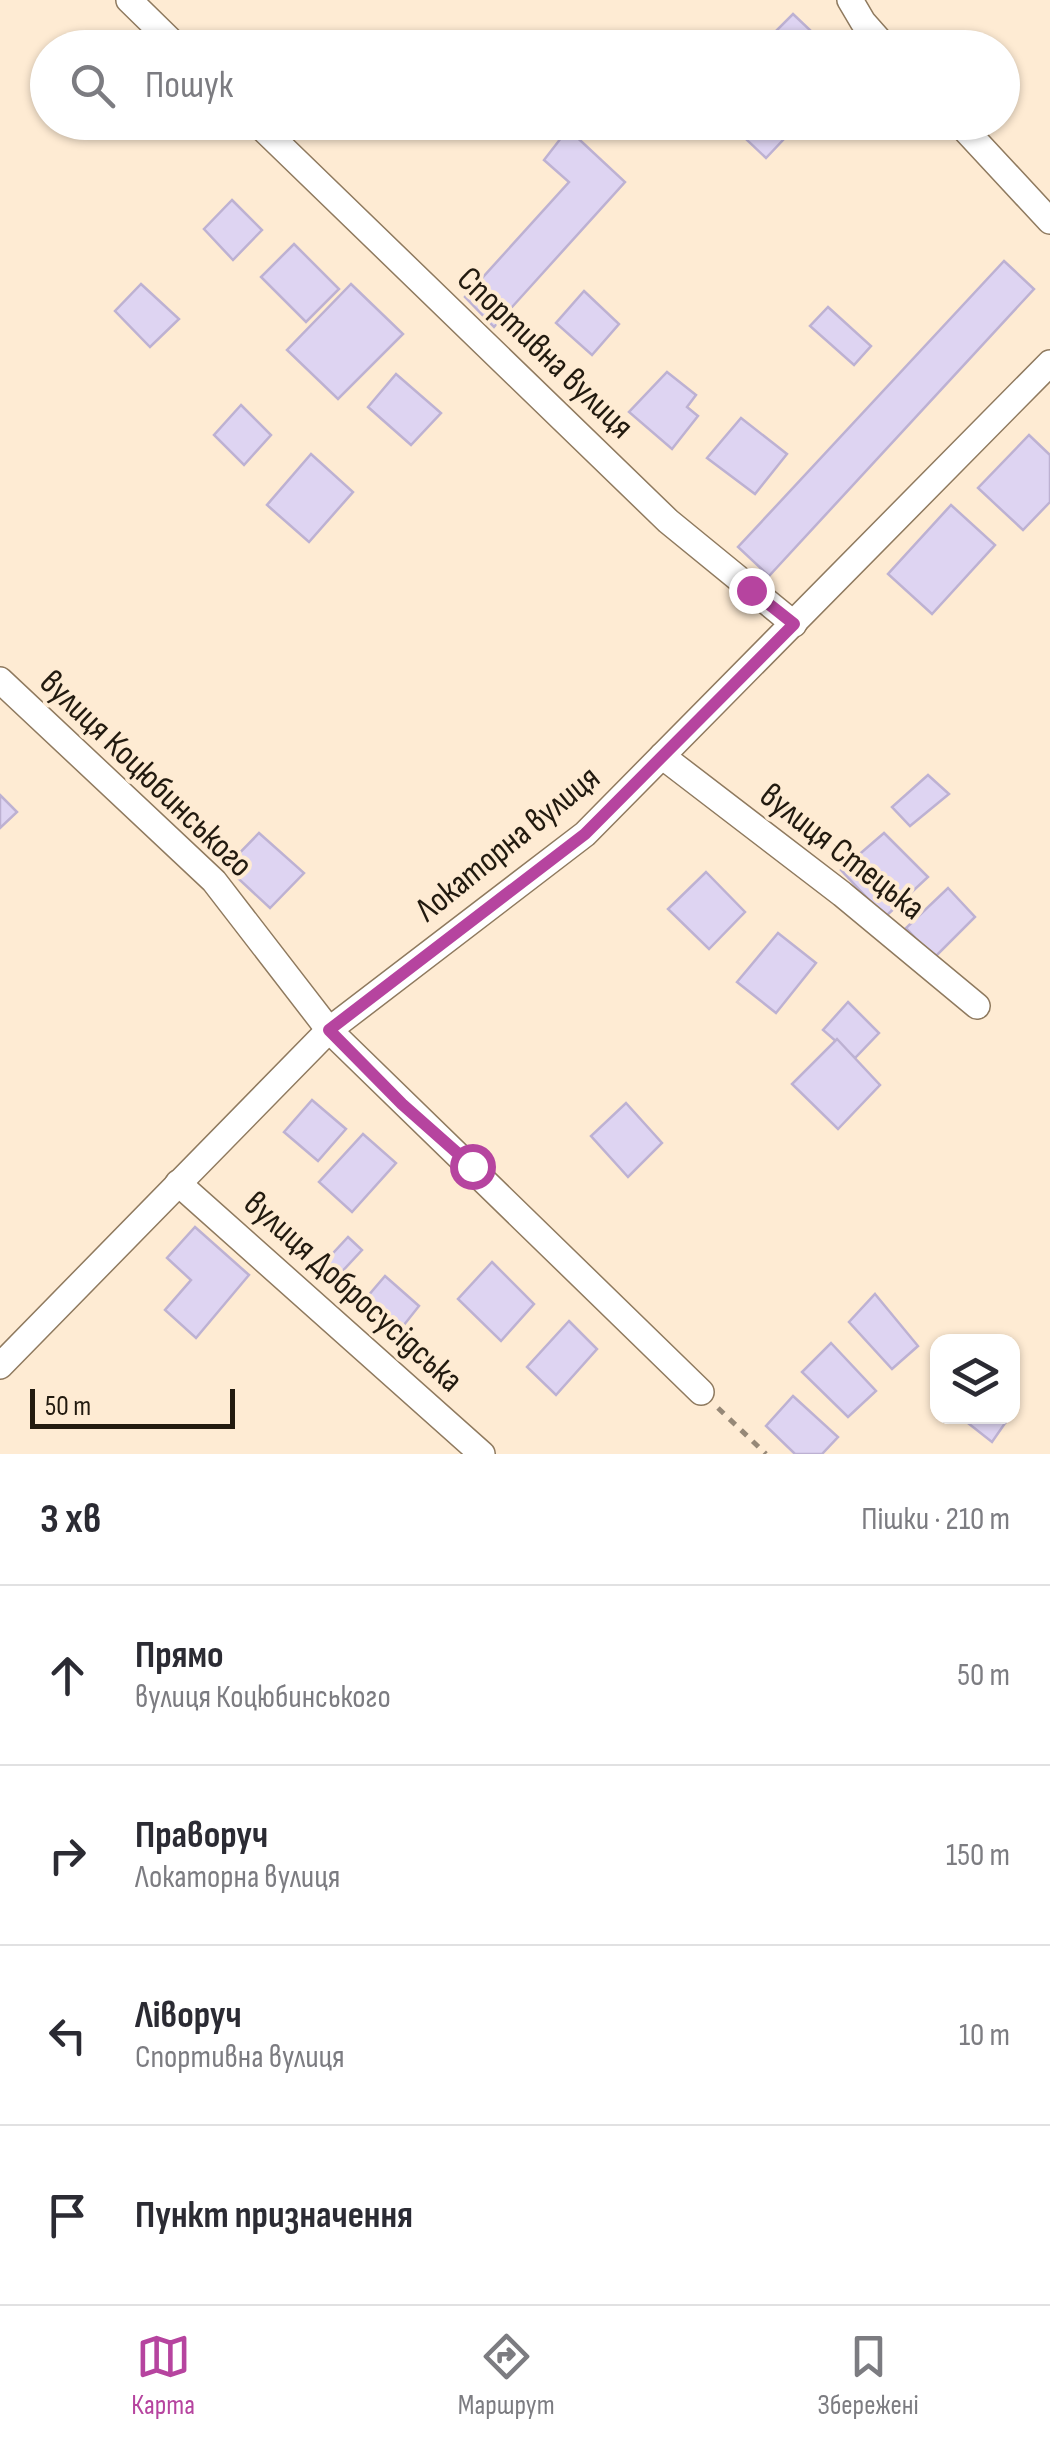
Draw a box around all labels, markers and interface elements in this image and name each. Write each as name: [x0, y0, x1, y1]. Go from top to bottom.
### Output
search box: [30, 30, 1020, 140]
icon: search: [65, 58, 120, 113]
text: Пошук: [145, 63, 233, 108]
street label: Спортивна вулиця: [448, 258, 642, 448]
route end: [729, 568, 775, 614]
street label: вулиця Коцюбинського: [30, 661, 262, 887]
street label: Локаторна вулиця: [406, 757, 609, 932]
street label: вулиця Стецька: [751, 774, 933, 930]
route start: [450, 1144, 496, 1190]
street label: вулиця Добросусідська: [235, 1182, 471, 1402]
map controls: [930, 1334, 1020, 1424]
button: layers: [930, 1334, 1020, 1424]
scale bar: [30, 1384, 235, 1428]
text: 50 m: [45, 1390, 91, 1423]
text: 3 хв: [40, 1494, 101, 1545]
text: Пішки · 210 m: [861, 1500, 1010, 1539]
text: Прямо: [135, 1633, 224, 1678]
icon: ahead: [40, 1648, 95, 1703]
text: 50 m: [957, 1656, 1010, 1695]
text: вулиця Коцюбинського: [135, 1678, 391, 1717]
text: Праворуч: [135, 1813, 268, 1858]
icon: right: [40, 1828, 95, 1883]
text: 150 m: [946, 1836, 1010, 1875]
text: Локаторна вулиця: [135, 1858, 340, 1897]
text: Ліворуч: [135, 1993, 242, 2038]
icon: left: [40, 2008, 95, 2063]
text: 10 m: [959, 2016, 1010, 2055]
text: Спортивна вулиця: [135, 2038, 345, 2077]
icon: arrive: [40, 2188, 95, 2243]
text: Пункт призначення: [135, 2193, 413, 2238]
tab: Карта: [131, 2329, 195, 2422]
tab: Маршрут: [458, 2329, 555, 2422]
tab: Збережені: [817, 2329, 919, 2422]

